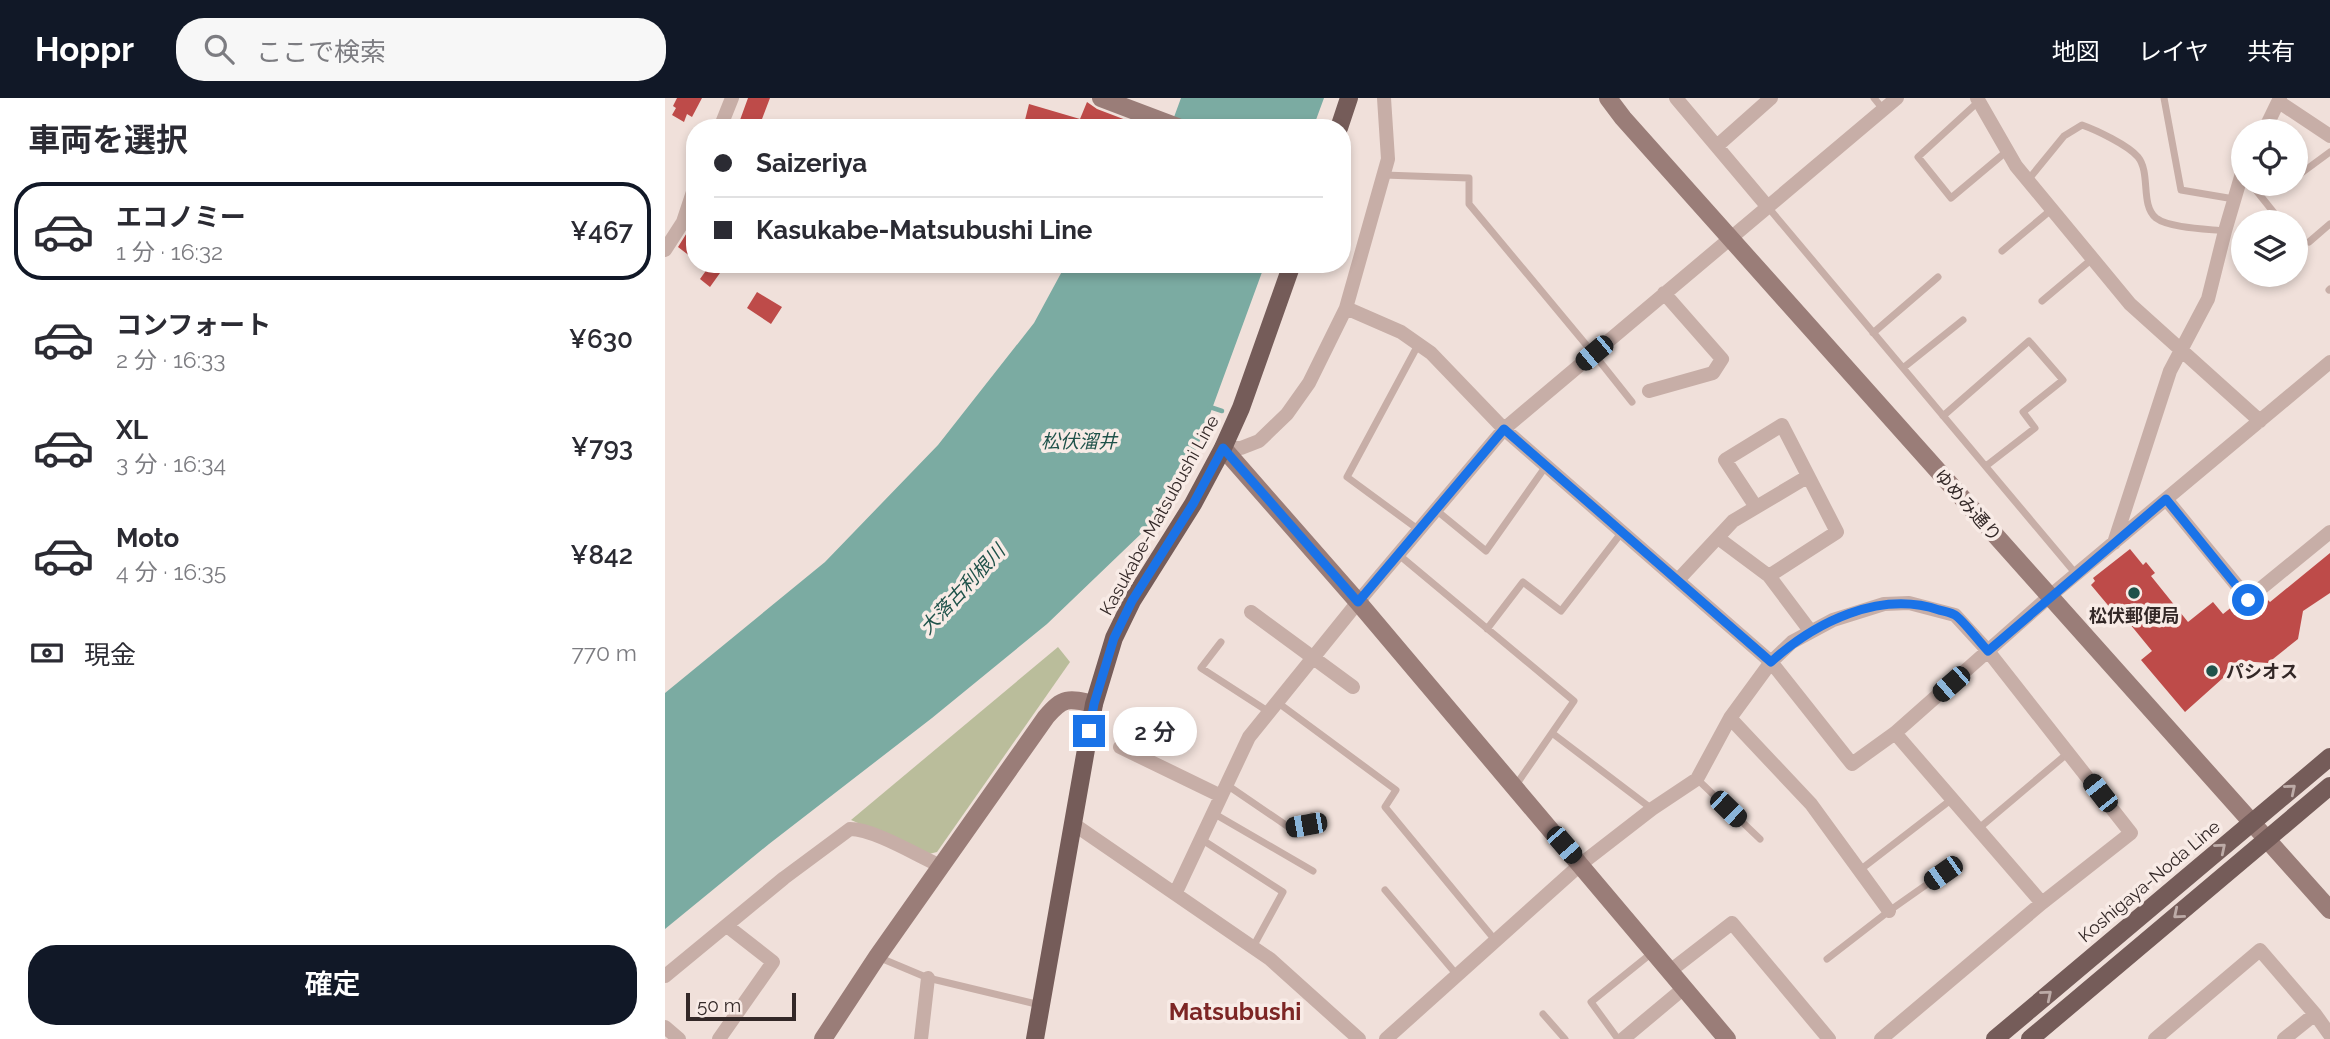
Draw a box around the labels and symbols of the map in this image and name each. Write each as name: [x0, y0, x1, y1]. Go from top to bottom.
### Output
car: [1572, 331, 1617, 375]
street label: Kasukabe-Matsubushi Line: [1095, 411, 1223, 619]
water label: 松伏溜井: [1041, 430, 1119, 452]
street label: ゆめみ通り: [1930, 465, 2006, 545]
water label: 大落古利根川: [915, 538, 1010, 638]
route start: [2232, 584, 2264, 616]
marker: 松伏郵便局: [2126, 585, 2142, 601]
place label: 松伏郵便局: [2089, 605, 2179, 626]
place label: パシオス: [2226, 661, 2298, 682]
car: [1929, 662, 1974, 706]
marker: パシオス: [2204, 663, 2220, 679]
callout: 2 分: [1113, 706, 1197, 756]
route end: [1073, 715, 1105, 747]
car: [2079, 770, 2122, 816]
one-way arrow: [2282, 785, 2295, 797]
car: [1706, 787, 1751, 831]
car: [1284, 811, 1329, 839]
street label: Koshigaya-Noda Line: [2074, 815, 2224, 946]
car: [1543, 822, 1586, 868]
one-way arrow: [2212, 844, 2225, 856]
car: [1920, 852, 1967, 894]
one-way arrow: [2173, 906, 2186, 918]
scale bar: [686, 990, 796, 1022]
one-way arrow: [2039, 991, 2052, 1003]
district label: Matsubushi: [1169, 997, 1301, 1026]

